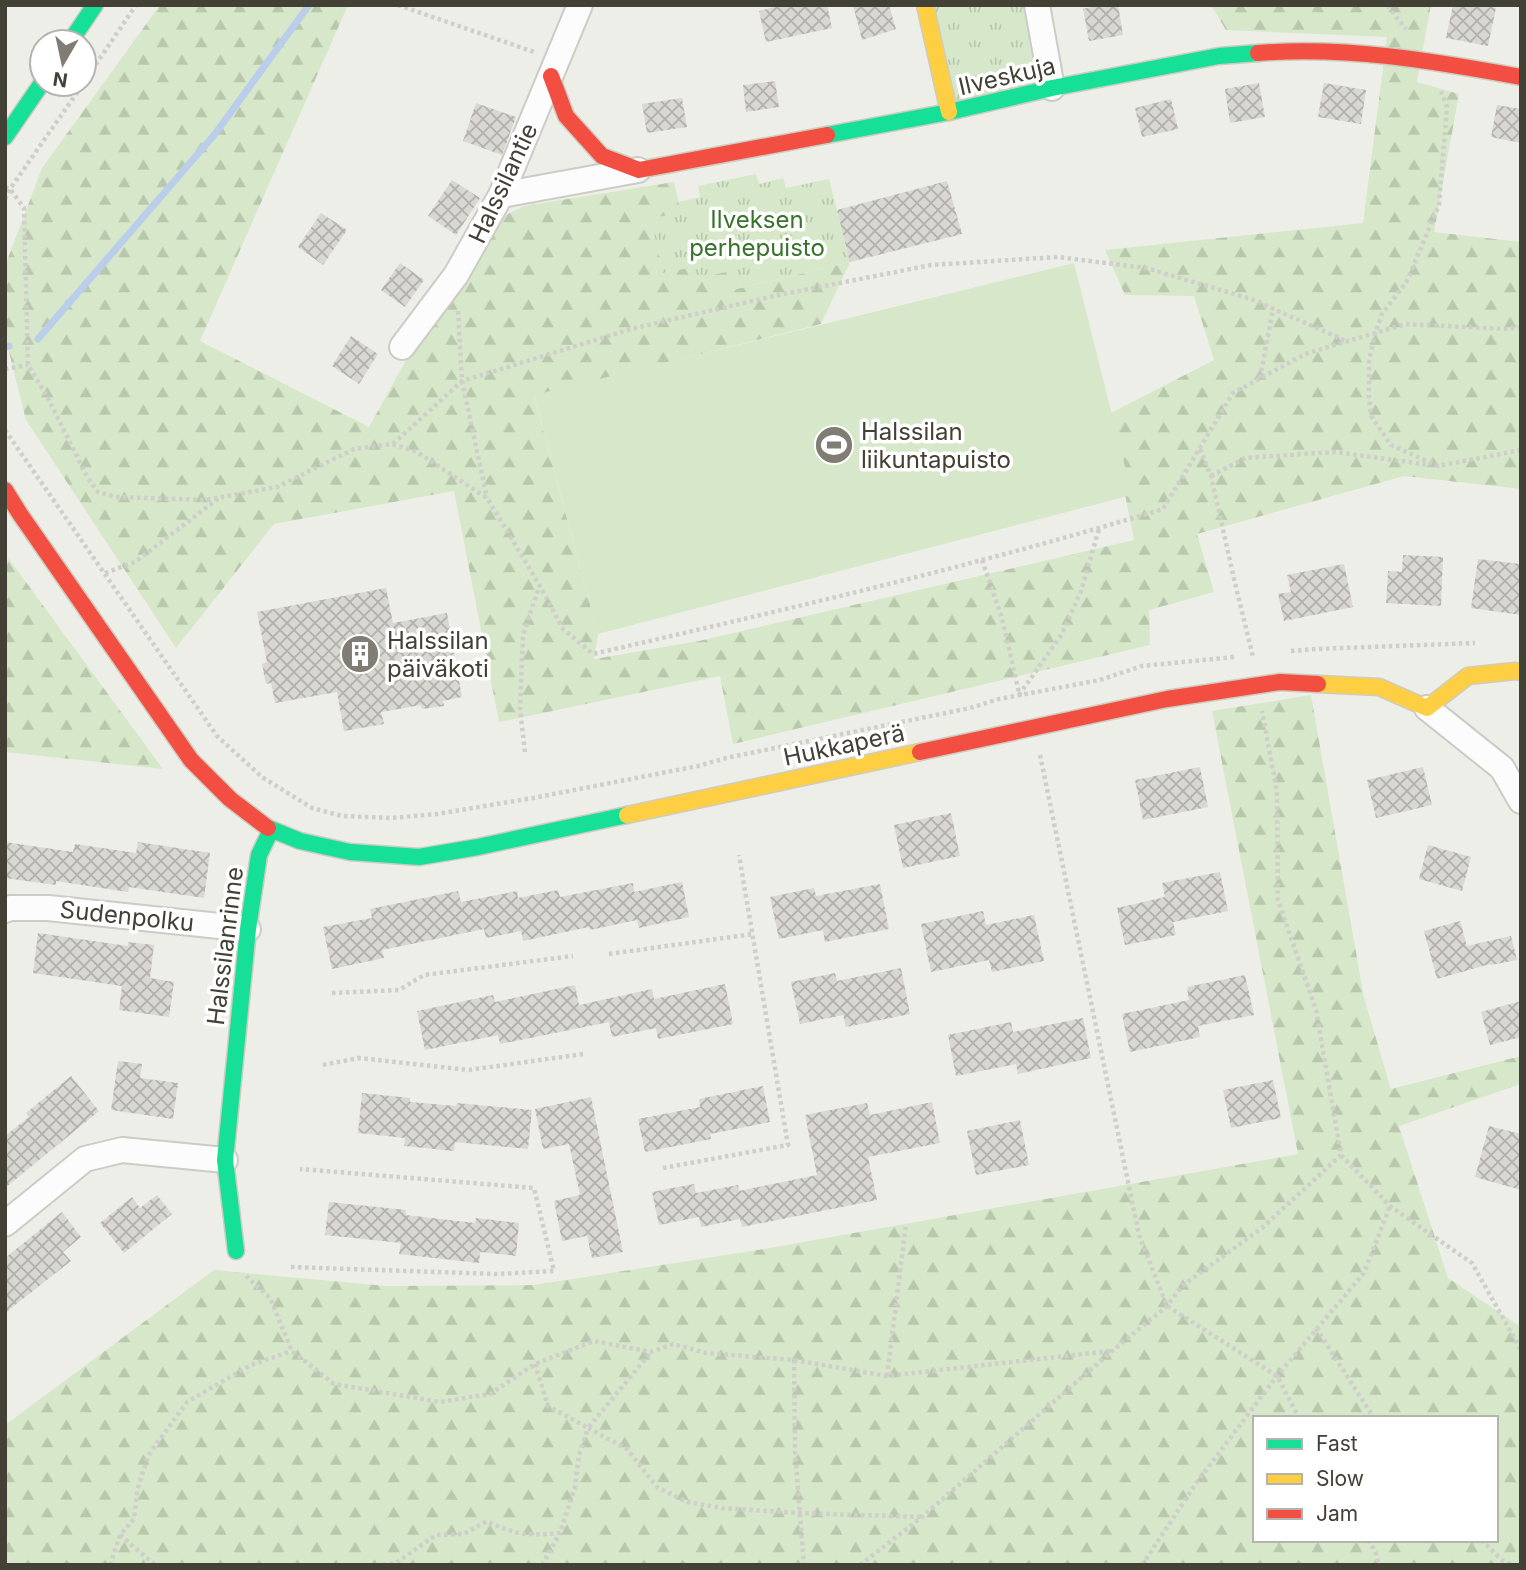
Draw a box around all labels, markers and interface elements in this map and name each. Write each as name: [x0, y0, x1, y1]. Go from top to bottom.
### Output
north arrow: [28, 28, 98, 98]
street label: Ilveskuja: [956, 51, 1058, 101]
text: N: [51, 67, 69, 92]
street label: Halssilantie: [463, 118, 543, 248]
park label: Ilveksen perhepuisto: [689, 205, 825, 262]
place label: Halssilan liikuntapuisto: [861, 417, 1011, 474]
sports icon: Halssilan liikuntapuisto: [813, 424, 855, 466]
place label: Halssilan päiväkoti: [387, 626, 489, 683]
building icon: Halssilan päiväkoti: [339, 633, 381, 675]
street label: Hukkaperä: [781, 718, 907, 772]
street label: Halssilanrinne: [201, 865, 249, 1027]
street label: Sudenpolku: [58, 895, 196, 937]
legend: [1253, 1416, 1498, 1542]
text: Fast: [1316, 1431, 1358, 1456]
text: Slow: [1316, 1466, 1364, 1491]
text: Jam: [1316, 1501, 1358, 1526]

